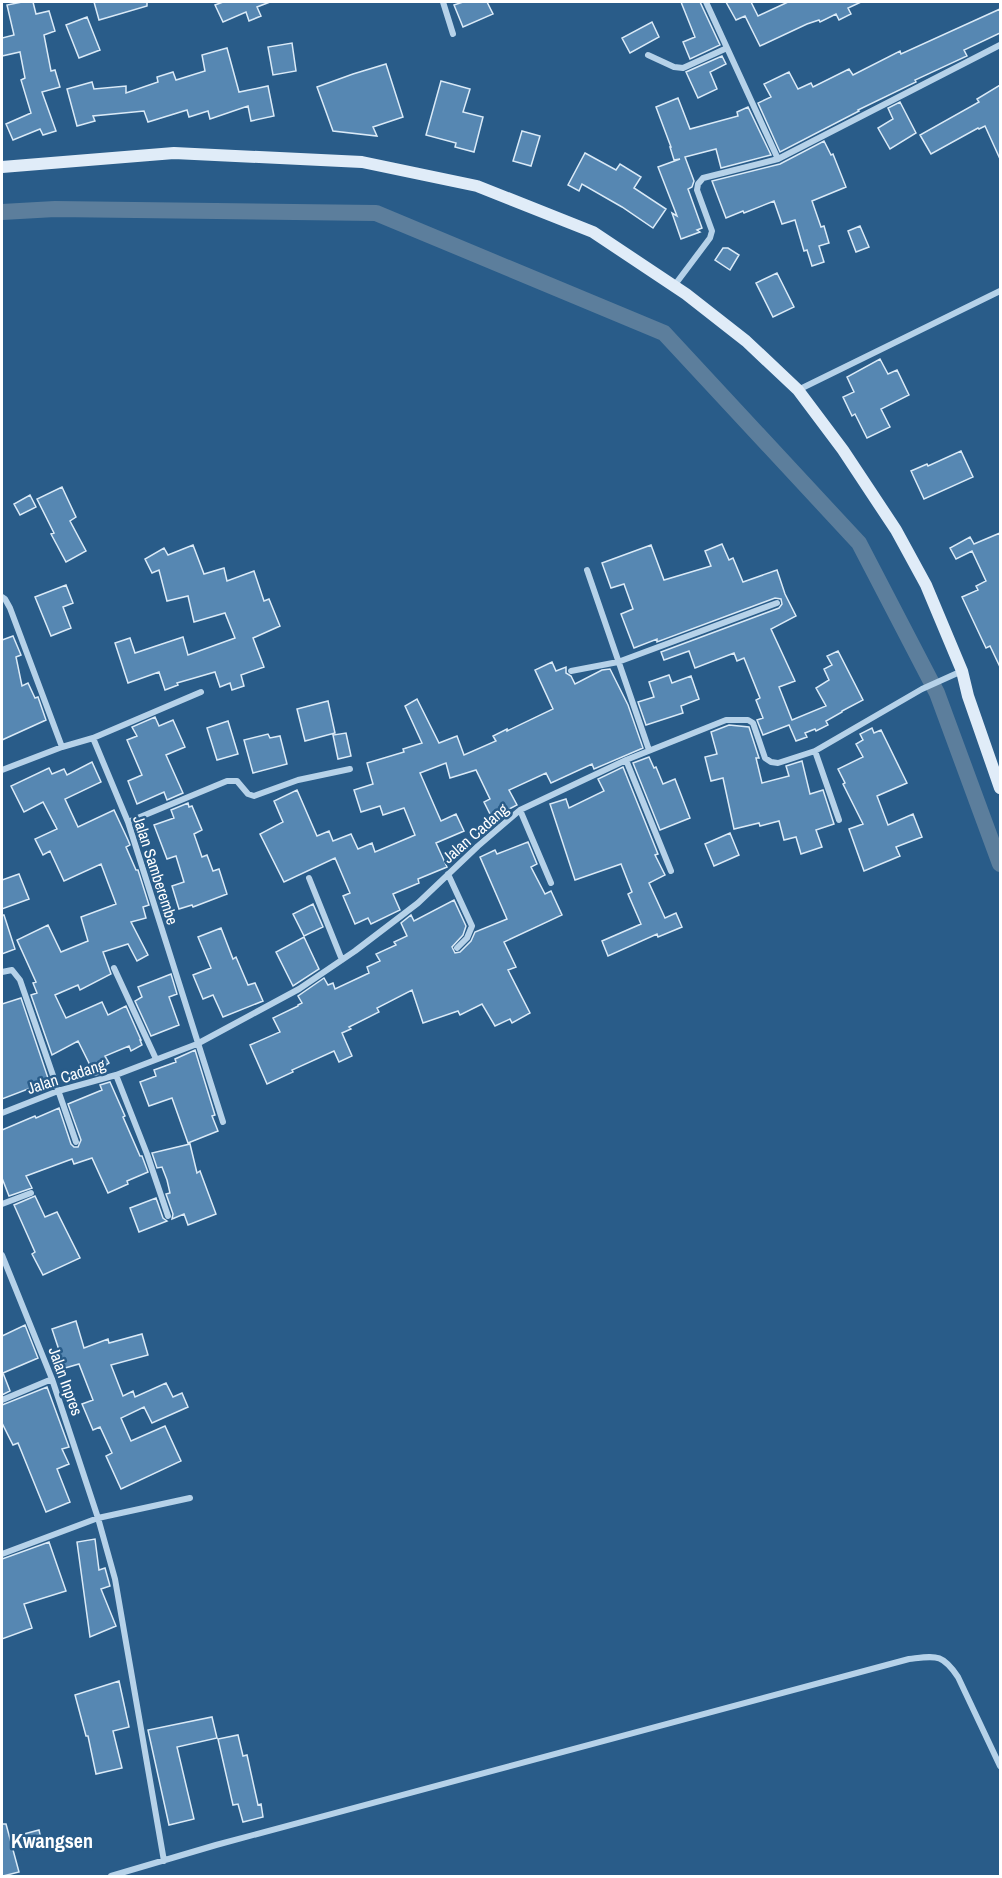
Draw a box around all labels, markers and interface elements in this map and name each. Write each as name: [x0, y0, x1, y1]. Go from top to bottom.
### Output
street label: Jalan Cadang: [437, 798, 513, 868]
street label: Jalan Samberembe: [128, 813, 184, 927]
street label: Jalan Cadang: [24, 1053, 109, 1099]
street label: Jalan Inpres: [43, 1344, 89, 1418]
district label: Kwangsen: [11, 1827, 93, 1854]

